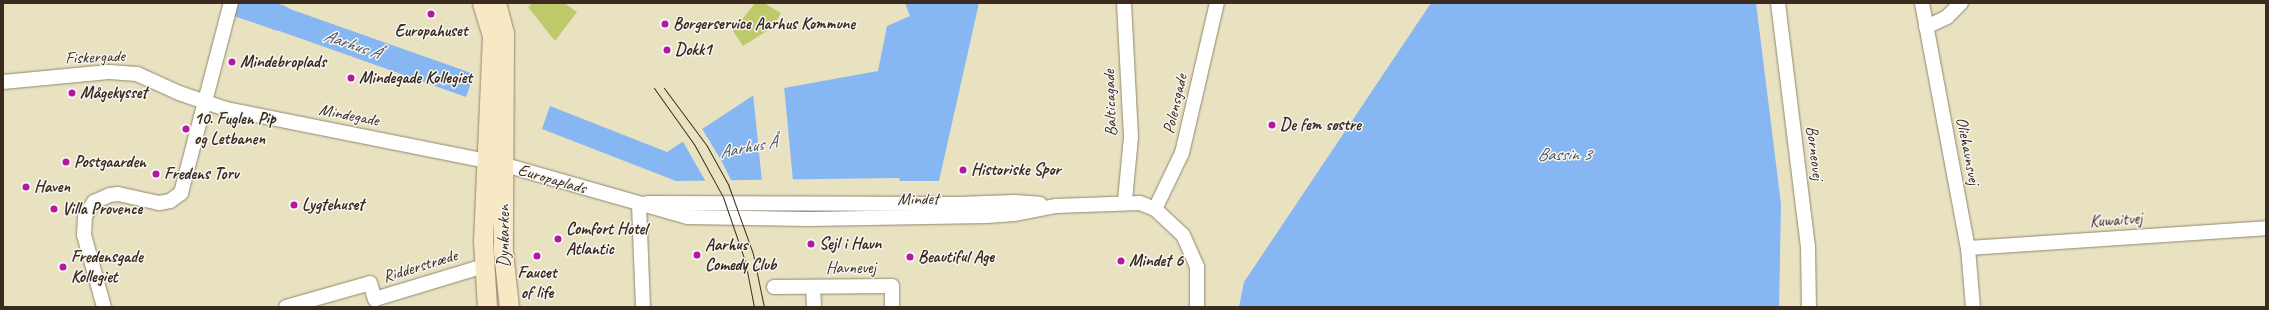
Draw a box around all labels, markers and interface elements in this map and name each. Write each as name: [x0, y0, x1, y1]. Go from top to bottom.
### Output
marker: Europahuset: [426, 9, 436, 19]
place label: Borgerservice Aarhus Kommune: [673, 14, 855, 34]
marker: Borgerservice Aarhus Kommune: [660, 19, 670, 29]
place label: Europahuset: [395, 21, 467, 41]
water label: Aarhus Å: [321, 24, 383, 64]
place label: Dokk1: [675, 40, 712, 60]
marker: Dokk1: [662, 45, 672, 55]
street label: Fiskergade: [65, 46, 125, 68]
place label: Mindebroplads: [240, 52, 326, 72]
marker: Mindebroplads: [227, 57, 237, 67]
place label: Mindegade Kollegiet: [359, 68, 472, 88]
street label: Balticagade: [1099, 69, 1121, 137]
street label: Polensgade: [1158, 72, 1192, 136]
marker: Mindegade Kollegiet: [346, 73, 356, 83]
place label: Mågekysset: [80, 83, 147, 103]
marker: Mågekysset: [67, 88, 77, 98]
street label: Mindegade: [317, 99, 381, 131]
place label: 10. Fuglen Pip og Letbanen: [194, 109, 276, 149]
place label: De fem søstre: [1280, 115, 1361, 135]
street label: Oliehavnsvej: [1951, 115, 1985, 187]
marker: De fem søstre: [1267, 120, 1277, 130]
marker: 10. Fuglen Pip og Letbanen: [181, 124, 191, 134]
street label: Borneovej: [1802, 125, 1828, 181]
water label: Aarhus Å: [718, 131, 778, 163]
water label: Bassin 3: [1537, 143, 1591, 165]
place label: Postgaarden: [74, 152, 146, 172]
marker: Postgaarden: [61, 157, 71, 167]
street label: Europaplads: [516, 160, 588, 198]
place label: Historiske Spor: [971, 160, 1061, 180]
place label: Fredens Torv: [164, 164, 238, 184]
marker: Historiske Spor: [958, 165, 968, 175]
marker: Fredens Torv: [151, 169, 161, 179]
place label: Haven: [34, 177, 70, 197]
marker: Haven: [21, 182, 31, 192]
street label: Mindet: [897, 188, 939, 210]
place label: Lygtehuset: [302, 195, 364, 215]
place label: Villa Provence: [62, 199, 142, 219]
marker: Lygtehuset: [289, 200, 299, 210]
marker: Villa Provence: [49, 204, 59, 214]
street label: Dynkarken: [494, 205, 514, 267]
street label: Kuwaitvej: [2089, 208, 2143, 232]
place label: Comfort Hotel Atlantic: [566, 219, 647, 259]
marker: Comfort Hotel Atlantic: [553, 234, 563, 244]
place label: Sejl i Havn: [819, 234, 881, 254]
place label: Aarhus Comedy Club: [705, 235, 776, 275]
marker: Sejl i Havn: [806, 239, 816, 249]
street label: Ridderstræde: [380, 245, 460, 287]
place label: Fredensgade Kollegiet: [71, 247, 143, 287]
place label: Beautiful Age: [918, 247, 994, 267]
marker: Aarhus Comedy Club: [692, 250, 702, 260]
marker: Faucet of life: [532, 251, 542, 261]
place label: Mindet 6: [1129, 251, 1183, 271]
marker: Beautiful Age: [905, 252, 915, 262]
marker: Mindet 6: [1116, 256, 1126, 266]
street label: Havnevej: [826, 258, 876, 278]
marker: Fredensgade Kollegiet: [58, 262, 68, 272]
place label: Faucet of life: [518, 263, 556, 303]

